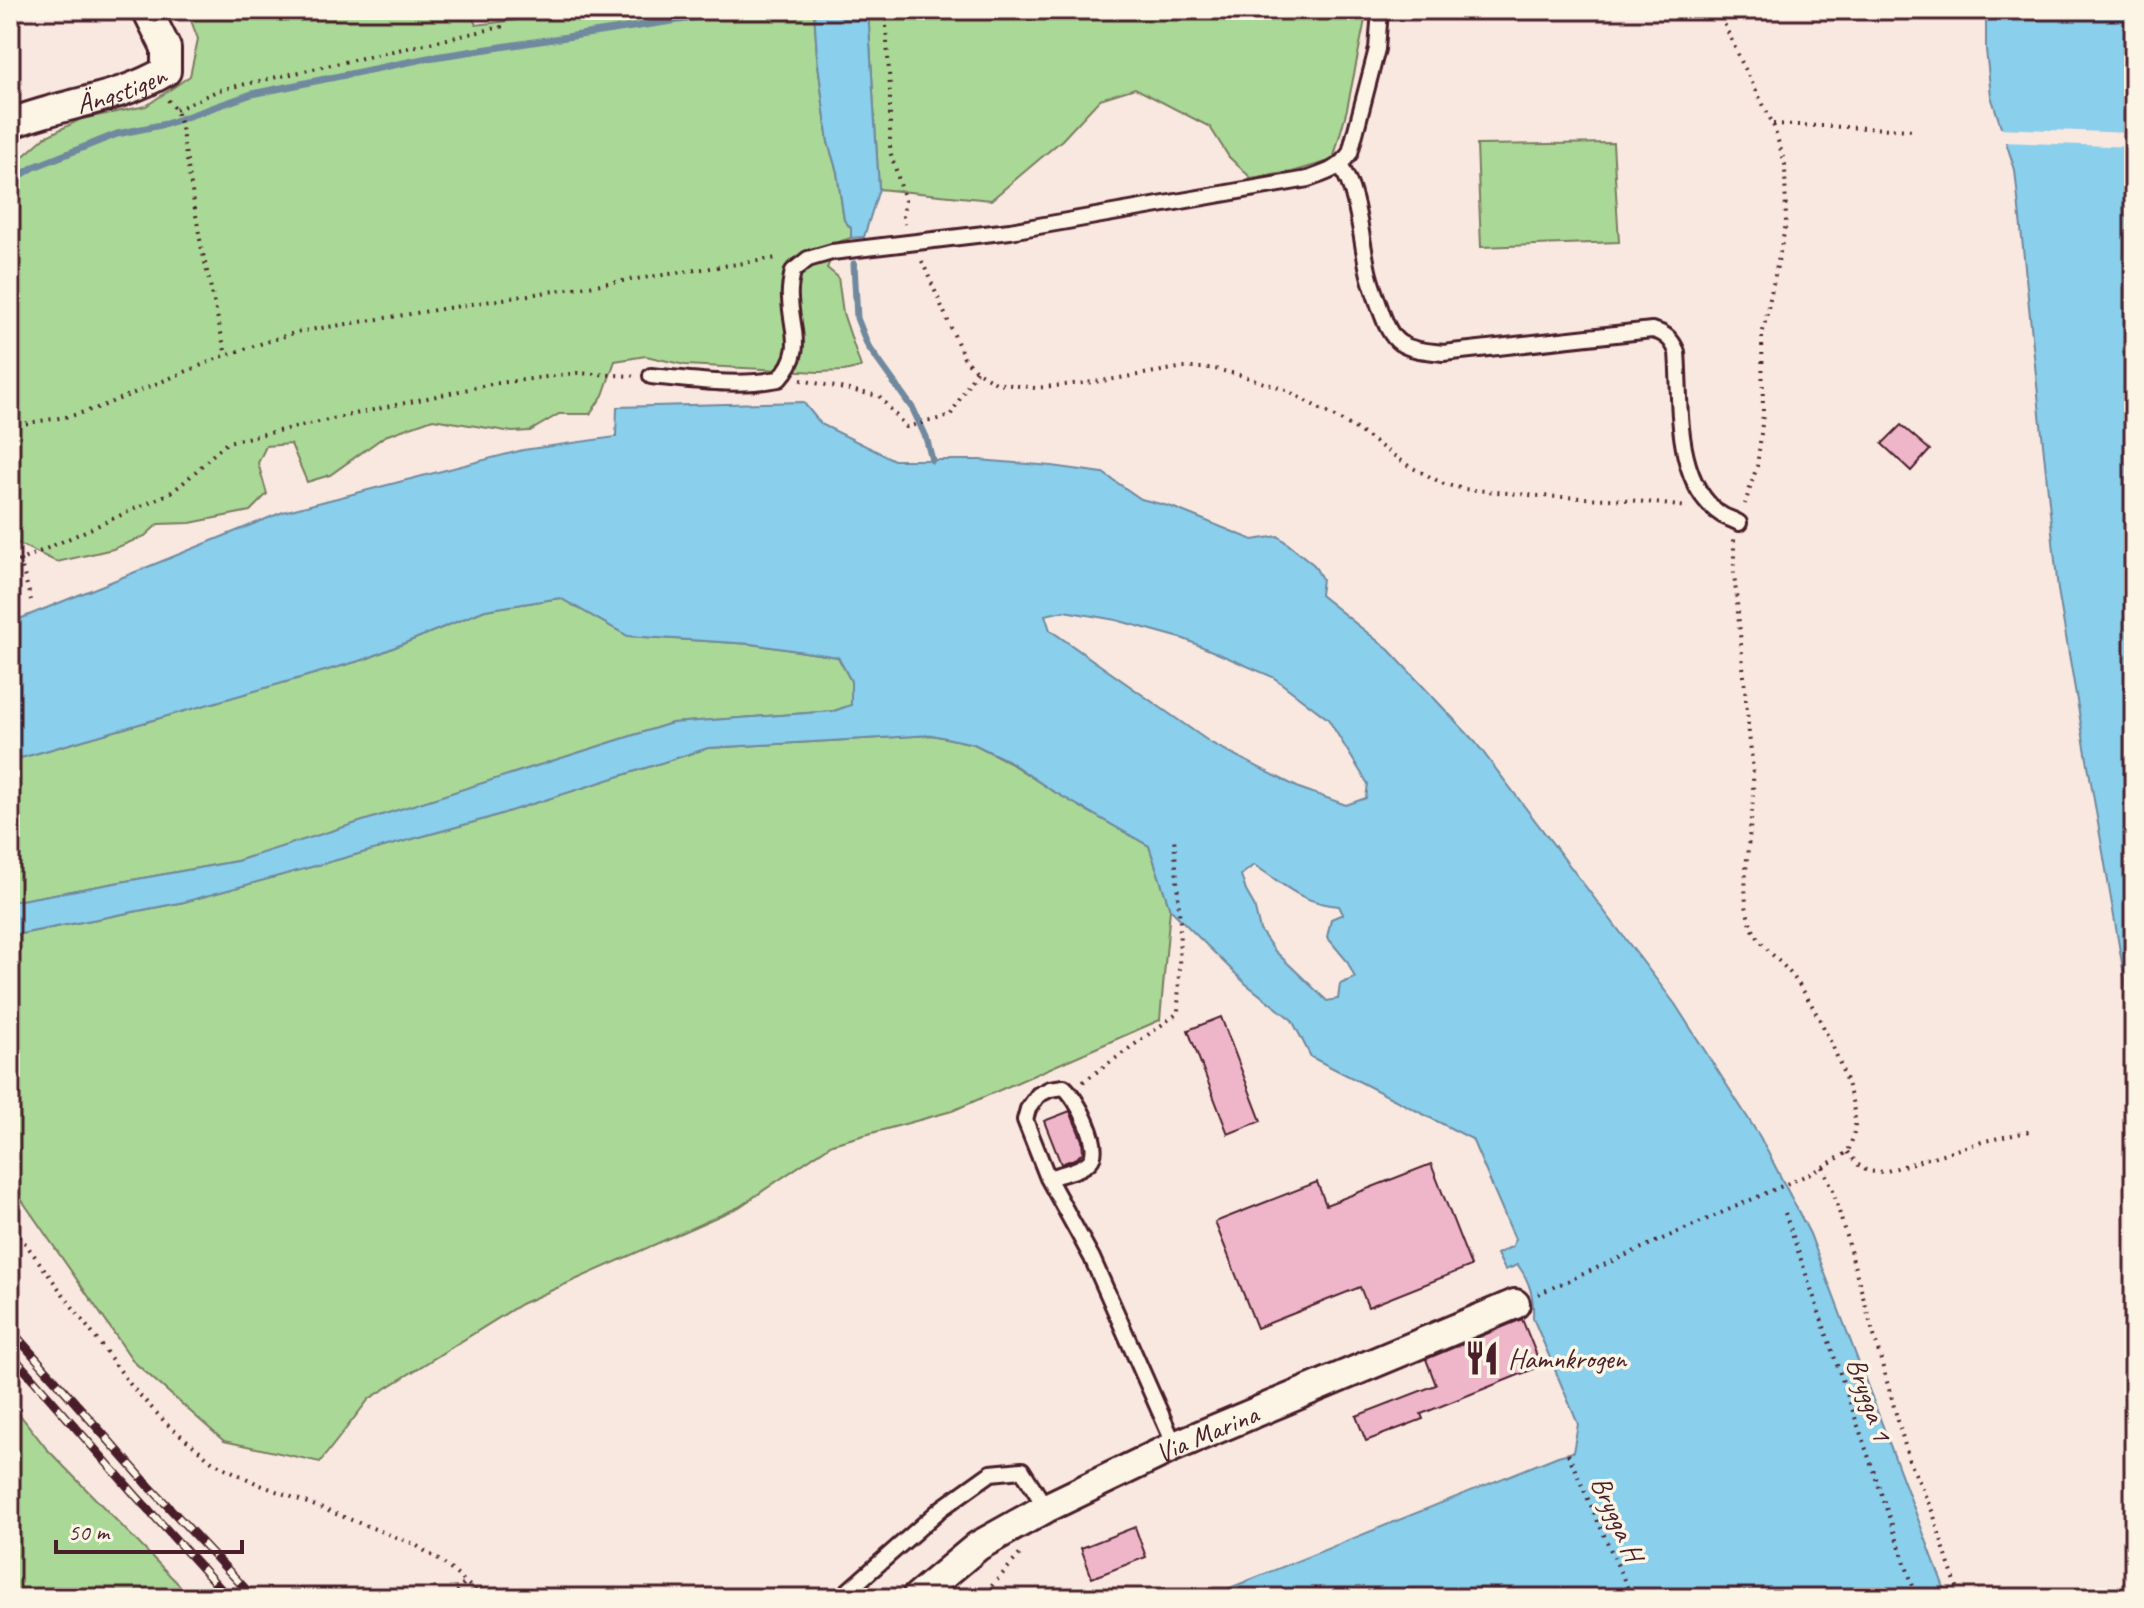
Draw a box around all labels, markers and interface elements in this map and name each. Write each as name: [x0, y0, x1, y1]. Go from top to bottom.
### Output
street label: Ängstigen: [72, 57, 173, 121]
restaurant icon: Hamnkrogen: [1463, 1339, 1501, 1377]
place label: Hamnkrogen: [1508, 1341, 1628, 1376]
street label: Brygga 1: [1839, 1353, 1900, 1447]
street label: Via Marina: [1150, 1396, 1265, 1471]
street label: Brygga H: [1583, 1470, 1653, 1570]
scale bar: [56, 1504, 242, 1554]
text: 50 m: [68, 1517, 111, 1547]

